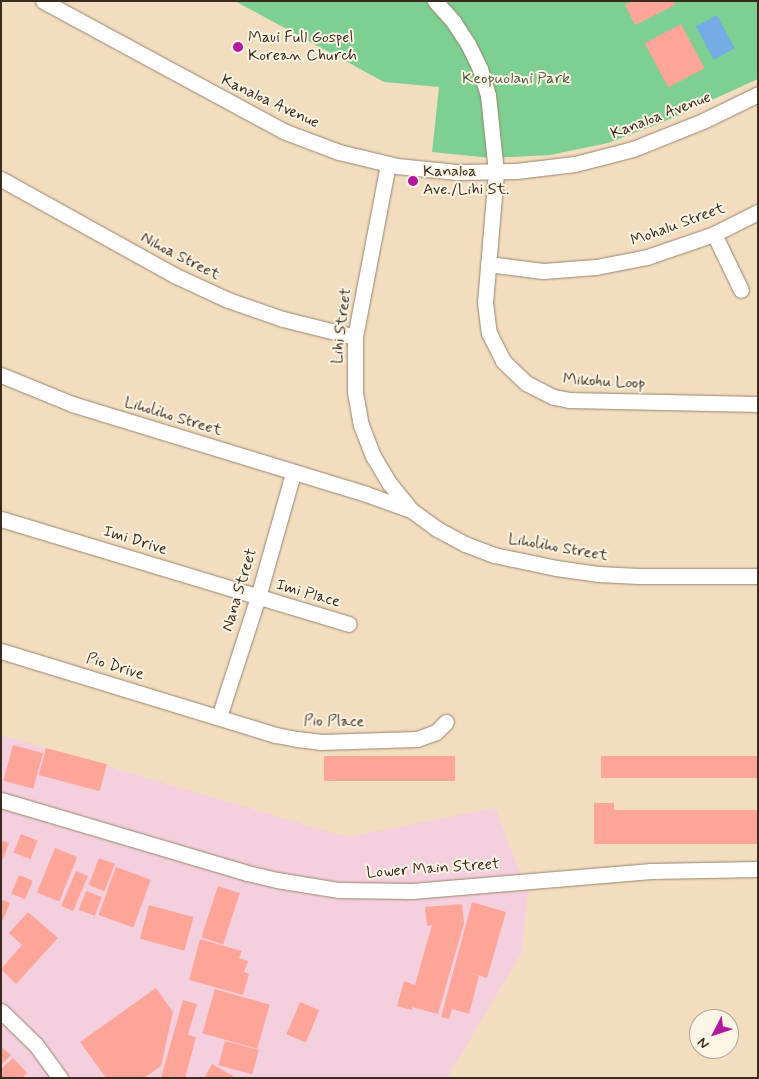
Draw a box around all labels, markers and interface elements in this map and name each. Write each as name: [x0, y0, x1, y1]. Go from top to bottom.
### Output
place label: Maui Full Gospel Korean Church: [248, 28, 357, 66]
marker: Maui Full Gospel Korean Church: [232, 41, 244, 53]
park label: Keopuolani Park: [462, 69, 570, 89]
street label: Kanaloa Avenue: [217, 70, 323, 134]
street label: Kanaloa Avenue: [607, 88, 715, 144]
place label: Kanaloa Ave./Lihi St.: [423, 162, 506, 200]
marker: Kanaloa Ave./Lihi St.: [407, 175, 419, 187]
street label: Mohalu Street: [628, 199, 728, 251]
street label: Nihoa Street: [137, 229, 223, 285]
street label: Lihi Street: [328, 287, 356, 365]
street label: Mikohu Loop: [562, 370, 646, 394]
street label: Liholiho Street: [122, 393, 224, 441]
street label: Imi Drive: [101, 522, 169, 560]
street label: Liholiho Street: [507, 530, 609, 566]
street label: Nana Street: [218, 546, 262, 634]
street label: Imi Place: [274, 576, 342, 612]
street label: Pio Drive: [84, 649, 146, 685]
street label: Pio Place: [305, 712, 363, 732]
street label: Lower Main Street: [367, 855, 499, 883]
north arrow: [689, 1009, 739, 1059]
text: N: [694, 1034, 713, 1053]

